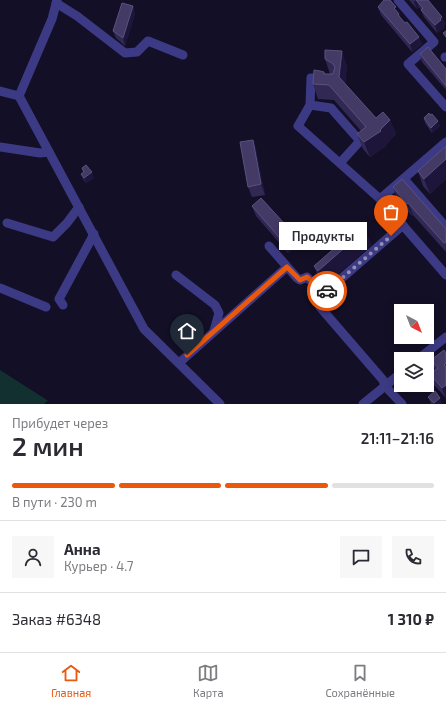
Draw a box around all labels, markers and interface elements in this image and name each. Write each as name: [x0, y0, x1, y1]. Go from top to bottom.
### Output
pin: [374, 195, 408, 236]
icon: bag: [380, 201, 402, 223]
callout: Продукты: [279, 222, 367, 250]
text: Продукты: [292, 228, 354, 244]
courier: [307, 271, 347, 311]
icon: car: [316, 280, 338, 302]
north arrow: [394, 304, 434, 344]
map controls: [394, 304, 434, 392]
pin: [170, 314, 204, 355]
icon: home: [176, 320, 198, 342]
button: layers: [394, 352, 434, 392]
text: Прибудет через: [12, 415, 108, 431]
text: 21:11–21:16: [361, 429, 434, 447]
text: 2 мин: [12, 430, 84, 461]
text: В пути · 230 m: [12, 494, 97, 510]
button: person: [12, 536, 54, 578]
button: chat: [340, 536, 382, 578]
button: phone: [392, 536, 434, 578]
text: Анна: [64, 540, 101, 558]
text: Курьер · 4.7: [64, 558, 133, 574]
text: Заказ #6348: [12, 610, 101, 628]
text: 1 310 ₽: [388, 610, 434, 628]
tab: Главная: [51, 662, 91, 699]
tab: Карта: [193, 662, 224, 699]
tab: Сохранённые: [325, 662, 395, 699]

